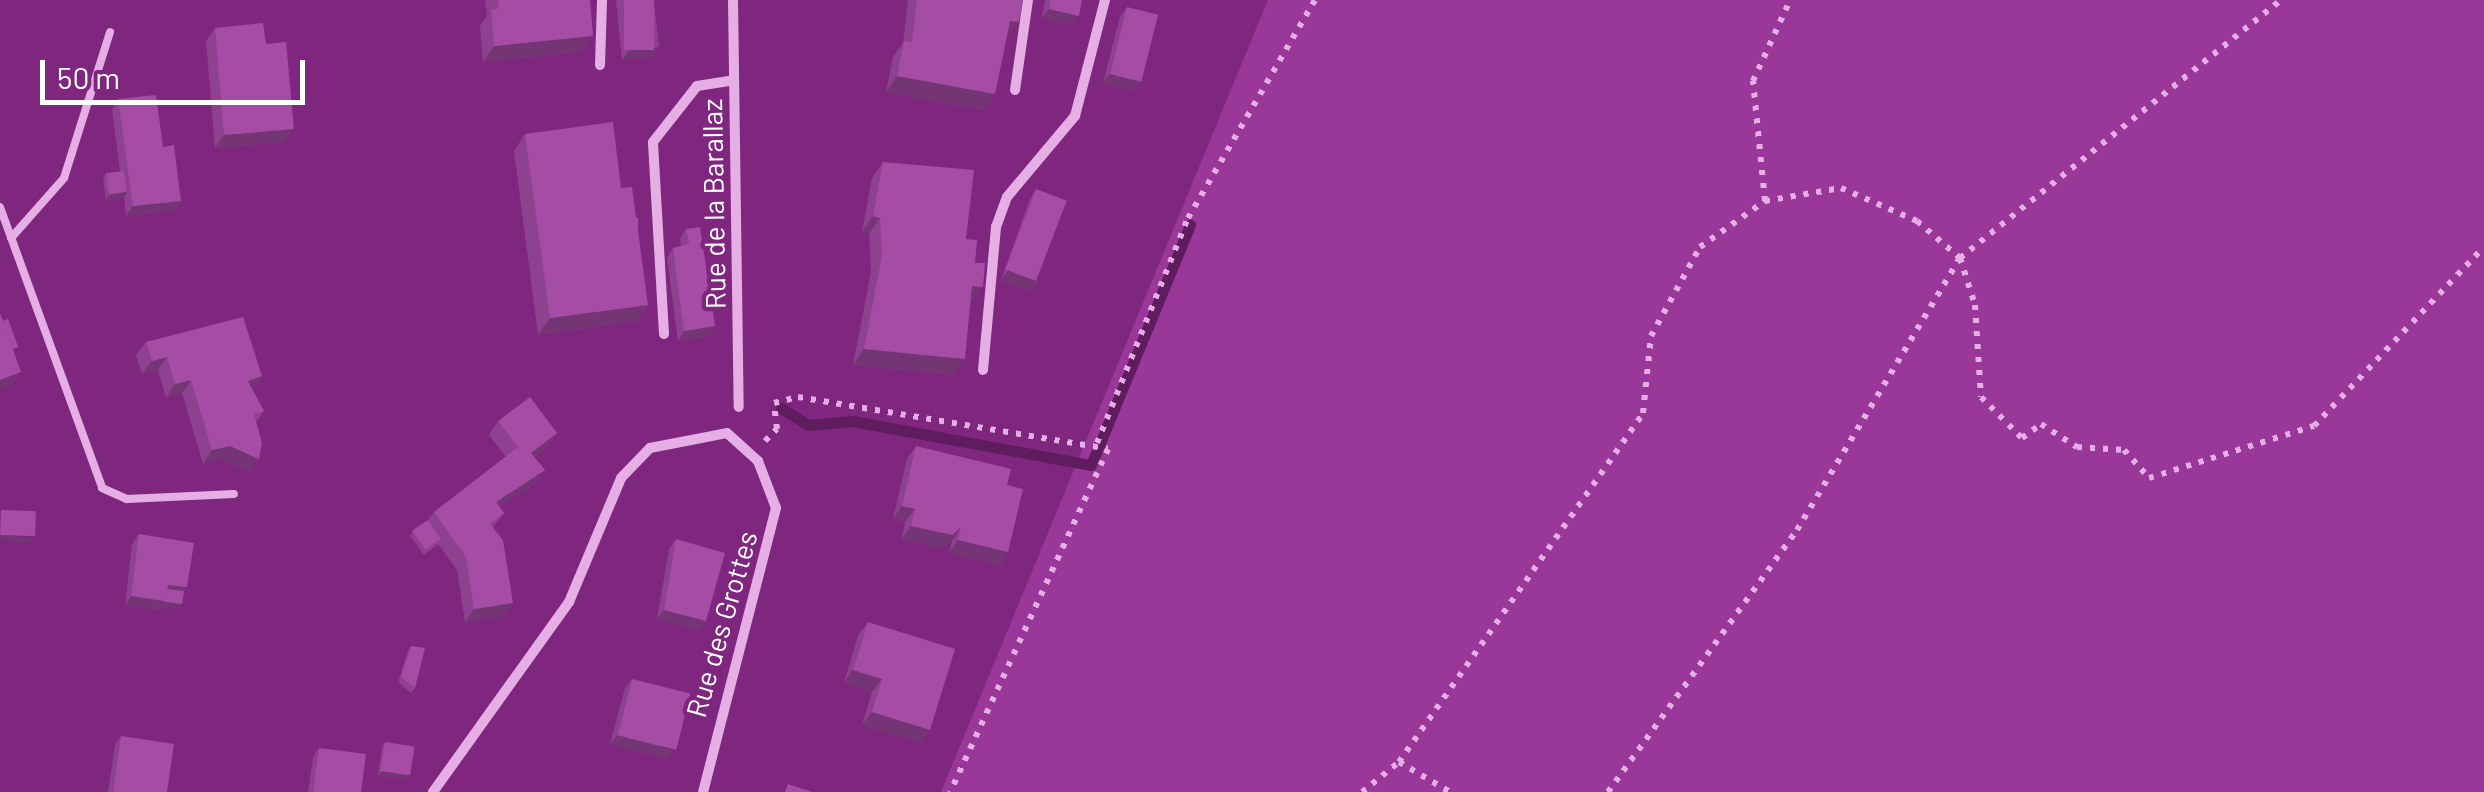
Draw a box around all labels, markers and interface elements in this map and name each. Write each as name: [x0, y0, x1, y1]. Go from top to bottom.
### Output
scale bar: [45, 40, 310, 102]
text: 50 m: [57, 59, 120, 95]
street label: Rue de la Barallaz: [694, 98, 732, 310]
street label: Rue des Grottes: [678, 527, 764, 721]

